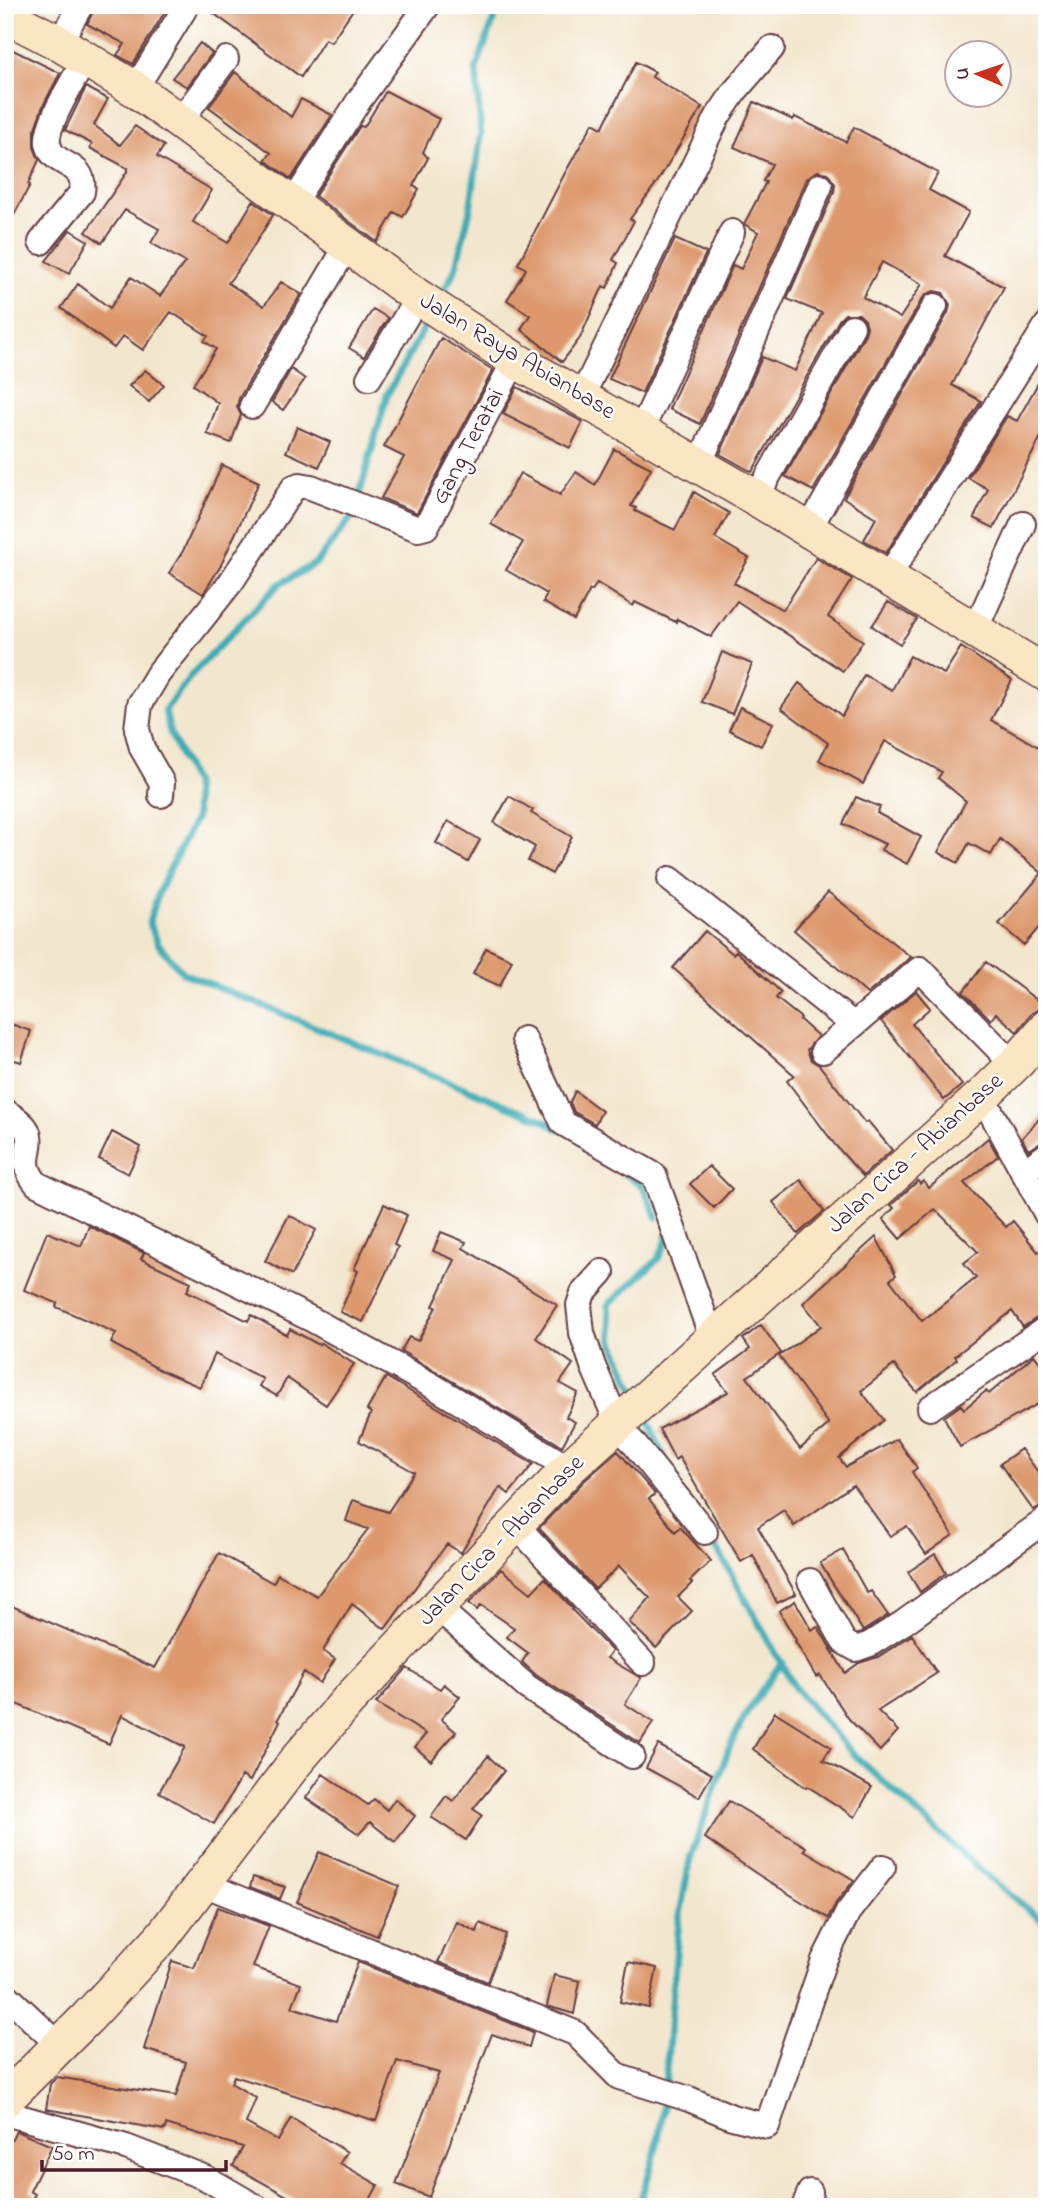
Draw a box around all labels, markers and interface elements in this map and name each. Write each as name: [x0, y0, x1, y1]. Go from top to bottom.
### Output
north arrow: [944, 38, 1014, 108]
text: U: [950, 67, 977, 80]
street label: Jalan Raya Abianbase: [412, 285, 622, 430]
street label: Gang Teratai: [424, 383, 514, 511]
street label: Jalan Cica - Abianbase: [820, 1065, 1012, 1243]
street label: Jalan Cica - Abianbase: [411, 1447, 594, 1635]
scale bar: [42, 2128, 226, 2172]
text: 50 m: [52, 2140, 95, 2170]

